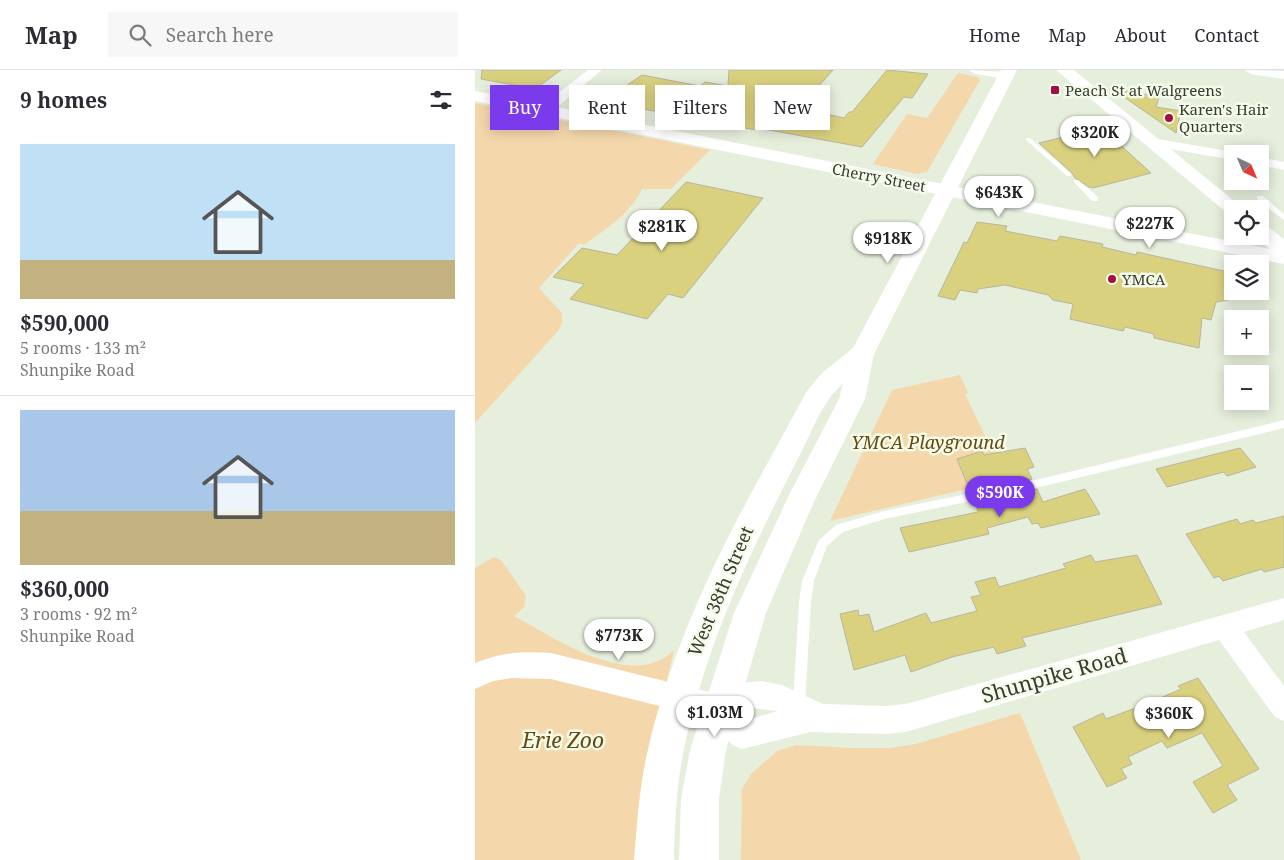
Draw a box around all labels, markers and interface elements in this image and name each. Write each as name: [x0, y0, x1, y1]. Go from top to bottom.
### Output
search box: [108, 12, 458, 57]
text: Map: [25, 18, 78, 51]
icon: search: [126, 21, 154, 49]
text: Search here: [166, 22, 274, 48]
text: Home: [969, 23, 1020, 47]
text: Map: [1048, 23, 1086, 47]
text: About: [1114, 23, 1166, 47]
text: Contact: [1194, 23, 1259, 47]
place label: Peach St at Walgreens: [1065, 80, 1222, 100]
marker: Peach St at Walgreens: [1049, 84, 1061, 96]
chip: Buy: [490, 85, 559, 130]
chip: Rent: [569, 85, 645, 130]
chip: Filters: [655, 85, 745, 130]
chip: New: [755, 85, 830, 130]
text: 9 homes: [20, 86, 107, 114]
icon: filters: [427, 86, 455, 114]
place label: Karen's Hair Quarters: [1179, 99, 1268, 136]
marker: Karen's Hair Quarters: [1163, 112, 1175, 124]
pin: $320K: [1060, 116, 1130, 158]
text: $320K: [1071, 121, 1119, 143]
north arrow: [1224, 145, 1269, 190]
map controls: [1224, 145, 1269, 410]
street label: Cherry Street: [830, 158, 928, 196]
pin: $643K: [964, 176, 1034, 218]
icon: home: [193, 177, 283, 267]
text: $643K: [975, 181, 1023, 203]
button: locate: [1224, 200, 1269, 245]
pin: $227K: [1115, 206, 1185, 249]
pin: $281K: [627, 210, 697, 252]
text: $227K: [1126, 212, 1174, 234]
text: $281K: [638, 215, 686, 237]
pin: $918K: [853, 222, 923, 264]
text: $918K: [864, 227, 912, 249]
button: layers: [1224, 255, 1269, 300]
place label: YMCA: [1121, 269, 1166, 289]
marker: YMCA: [1106, 273, 1118, 285]
text: $590,000: [20, 309, 109, 337]
button: +: [1224, 310, 1269, 355]
text: 5 rooms · 133 m²: [20, 337, 146, 359]
text: Shunpike Road: [20, 359, 135, 381]
button: −: [1224, 365, 1269, 410]
park label: YMCA Playground: [851, 430, 1005, 454]
icon: home: [193, 442, 283, 532]
pin: $590K: [965, 476, 1035, 518]
text: $590K: [976, 481, 1024, 503]
street label: West 38th Street: [682, 522, 758, 660]
text: $360,000: [20, 575, 109, 603]
text: 3 rooms · 92 m²: [20, 603, 137, 625]
pin: $773K: [584, 618, 654, 661]
text: $773K: [595, 624, 643, 646]
text: Shunpike Road: [20, 625, 135, 647]
street label: Shunpike Road: [978, 641, 1130, 709]
pin: $1.03M: [674, 696, 756, 738]
pin: $360K: [1134, 696, 1204, 739]
text: $1.03M: [687, 701, 743, 723]
text: $360K: [1145, 702, 1193, 724]
park label: Erie Zoo: [521, 726, 604, 754]

